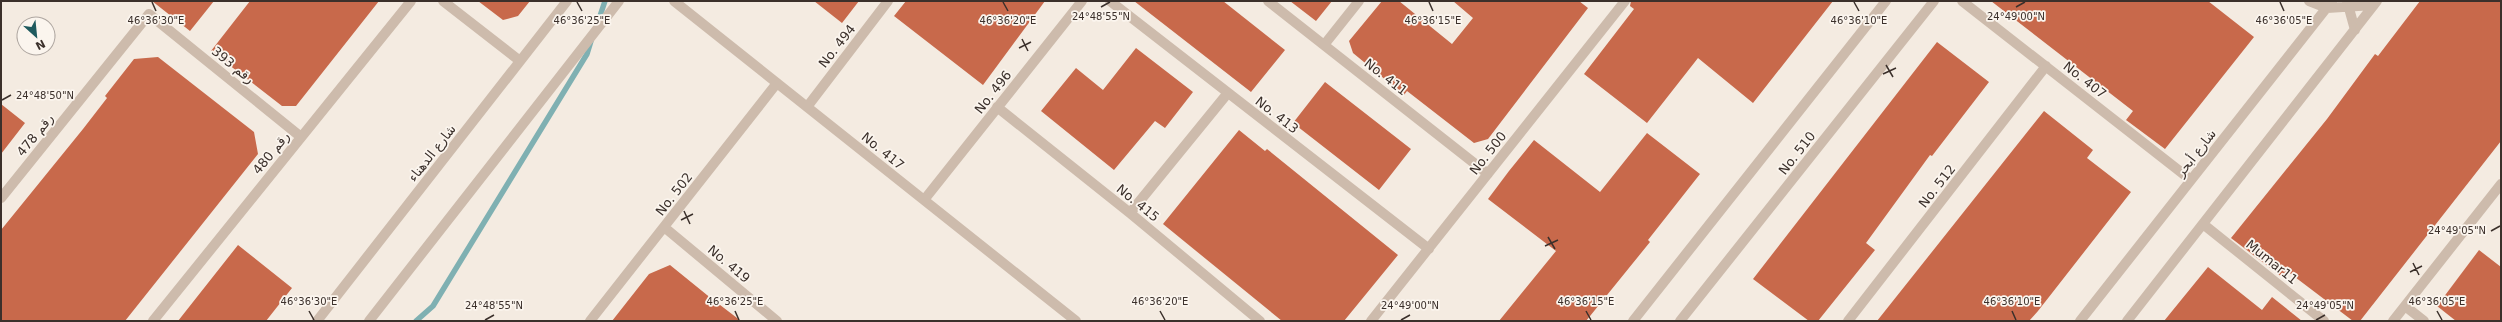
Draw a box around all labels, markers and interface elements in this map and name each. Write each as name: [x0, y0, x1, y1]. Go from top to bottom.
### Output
text: 24°48'55"N: [1072, 11, 1130, 22]
text: 24°49'00"N: [1987, 11, 2045, 22]
text: 46°36'30"E: [128, 15, 184, 26]
text: 46°36'25"E: [554, 15, 610, 26]
text: 46°36'20"E: [980, 15, 1036, 26]
text: 46°36'15"E: [1405, 15, 1461, 26]
text: 46°36'10"E: [1831, 15, 1887, 26]
text: 46°36'05"E: [2256, 15, 2312, 26]
north arrow: [16, 16, 56, 56]
street label: No. 494: [816, 21, 858, 71]
text: N: [33, 37, 47, 52]
street label: رقم 393: [208, 43, 257, 87]
street label: No. 411: [1361, 56, 1411, 98]
street label: No. 407: [2060, 59, 2110, 101]
street label: No. 496: [972, 67, 1014, 117]
text: 24°48'50"N: [16, 90, 74, 101]
street label: No. 413: [1252, 94, 1302, 136]
street label: رقم 478: [13, 111, 57, 160]
street label: شارع الدهناء: [405, 121, 460, 185]
street label: شارع أبحر: [2172, 126, 2220, 181]
street label: No. 500: [1467, 128, 1509, 178]
street label: No. 510: [1776, 128, 1818, 178]
street label: رقم 480: [249, 129, 293, 178]
street label: No. 417: [859, 129, 907, 173]
street label: No. 512: [1916, 161, 1958, 211]
street label: No. 502: [653, 169, 695, 219]
street label: No. 415: [1114, 181, 1162, 225]
text: 24°49'05"N: [2428, 225, 2486, 236]
street label: Mumar11: [2243, 237, 2301, 287]
street label: No. 419: [705, 242, 753, 286]
text: 46°36'30"E: [281, 296, 337, 307]
text: 46°36'25"E: [707, 296, 763, 307]
text: 46°36'20"E: [1132, 296, 1188, 307]
text: 46°36'15"E: [1558, 296, 1614, 307]
text: 46°36'10"E: [1984, 296, 2040, 307]
text: 46°36'05"E: [2409, 296, 2465, 307]
text: 24°48'55"N: [465, 300, 523, 311]
text: 24°49'00"N: [1381, 300, 1439, 311]
text: 24°49'05"N: [2296, 300, 2354, 311]

